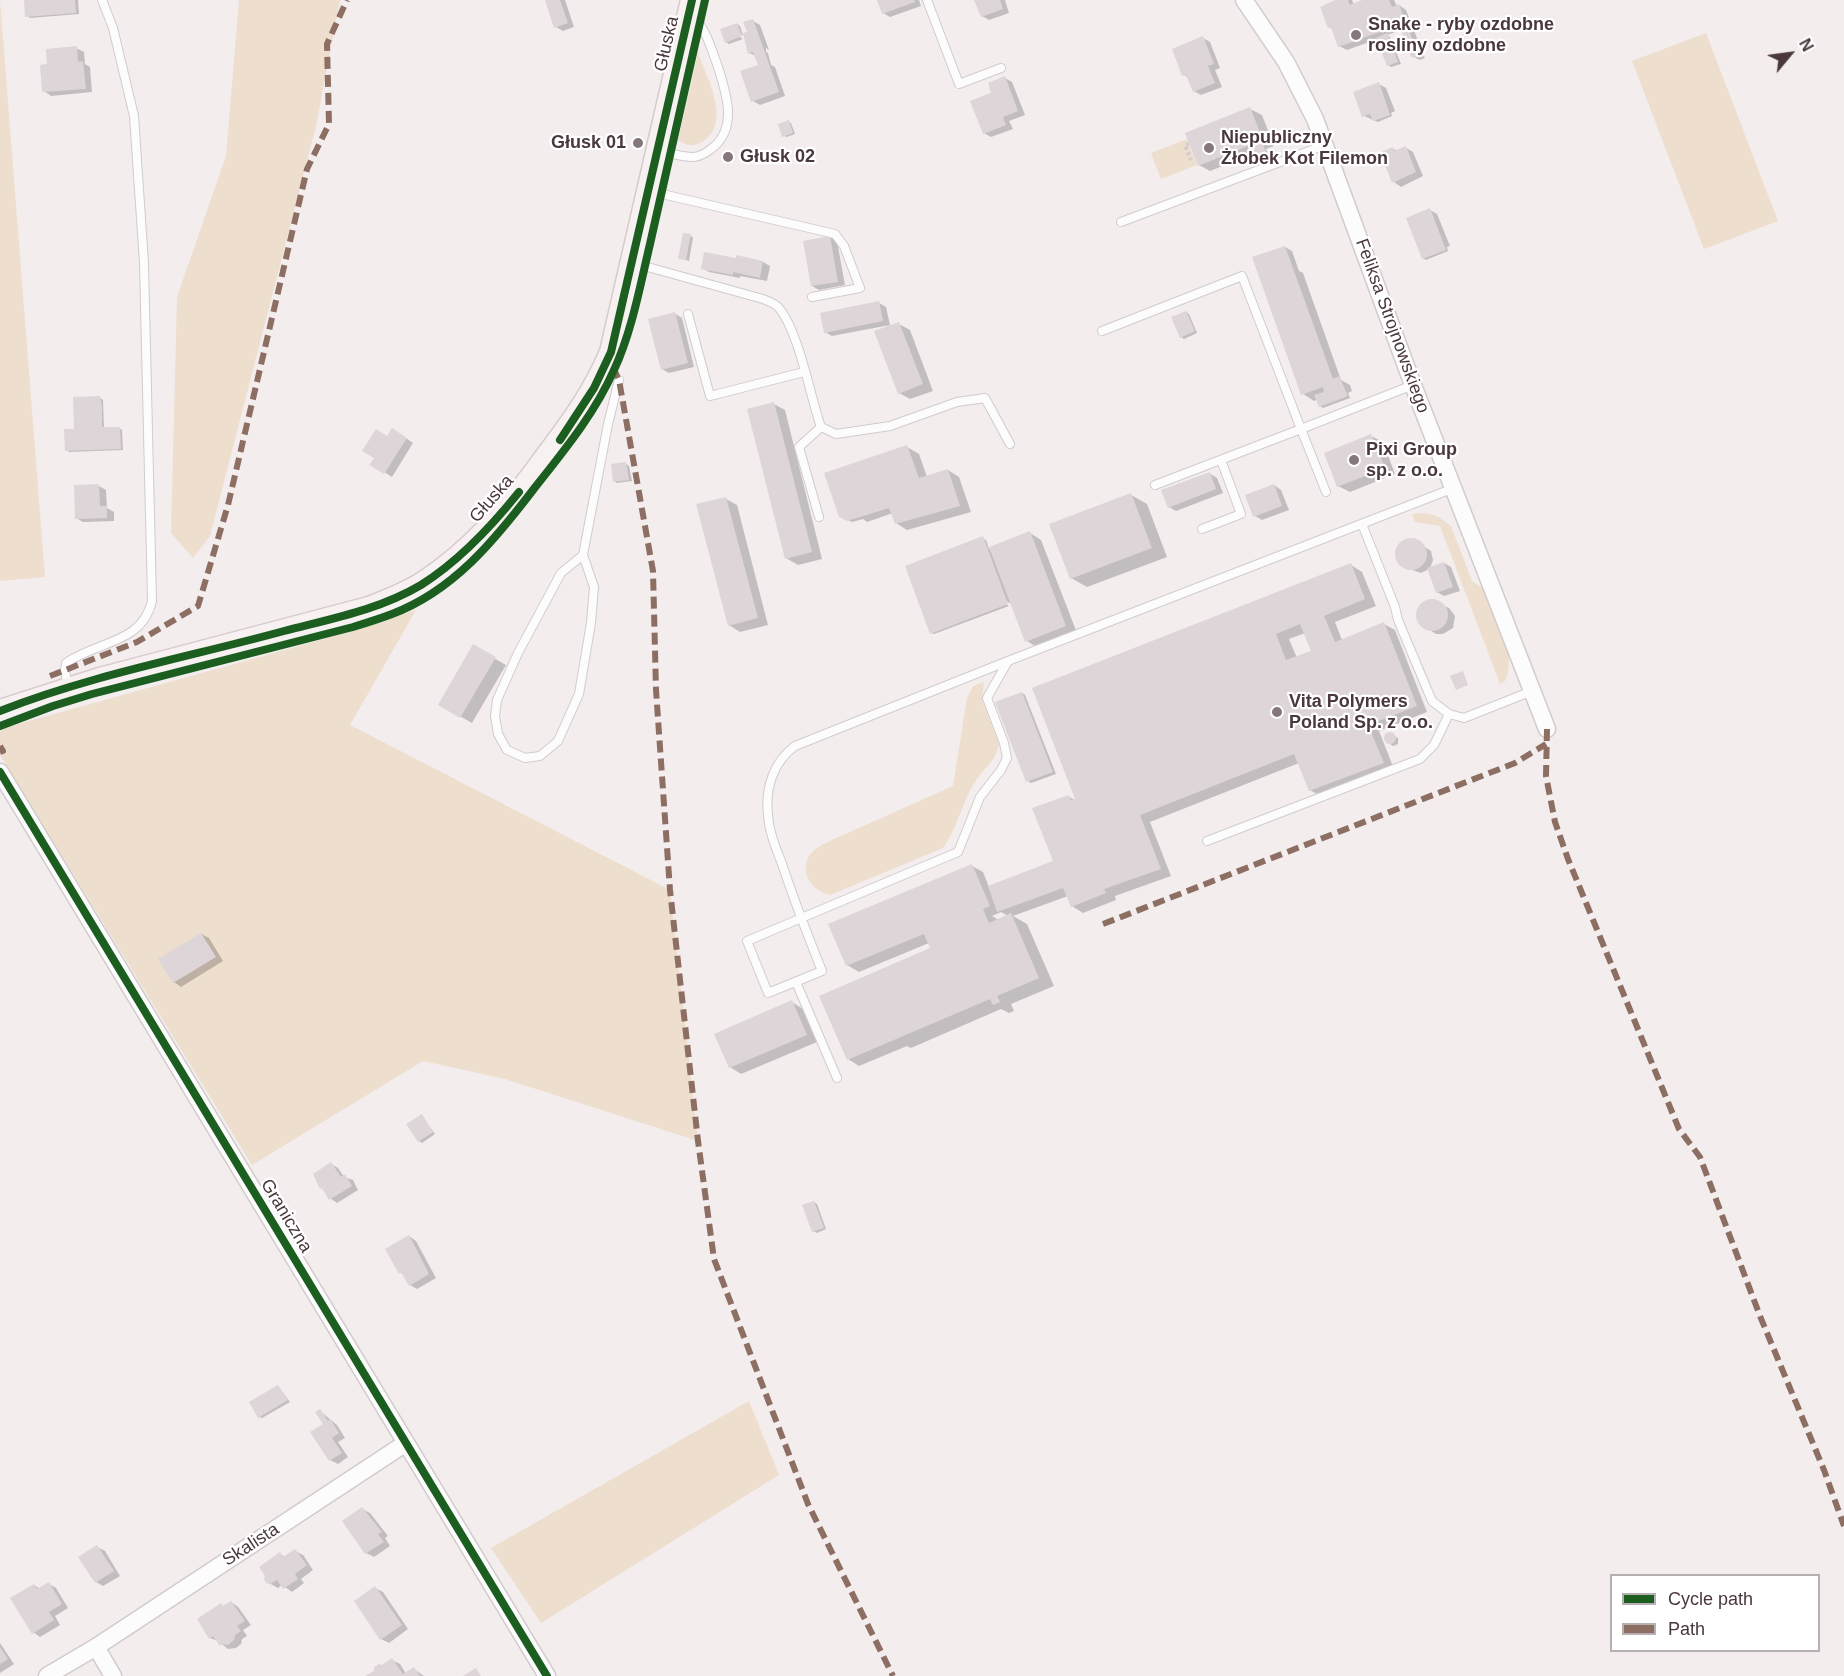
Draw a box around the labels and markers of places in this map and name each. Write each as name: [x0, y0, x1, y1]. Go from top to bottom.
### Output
place label: Snake - ryby ozdobne rosliny ozdobne: [1368, 14, 1554, 57]
marker: Snake - ryby ozdobne rosliny ozdobne: [1349, 28, 1363, 42]
place label: Niepubliczny Żłobek Kot Filemon: [1221, 127, 1388, 170]
place label: Głusk 01: [551, 132, 626, 154]
marker: Głusk 01: [631, 136, 645, 150]
marker: Niepubliczny Żłobek Kot Filemon: [1202, 141, 1216, 155]
place label: Głusk 02: [740, 146, 815, 168]
marker: Głusk 02: [721, 150, 735, 164]
place label: Pixi Group sp. z o.o.: [1366, 439, 1457, 482]
marker: Pixi Group sp. z o.o.: [1347, 453, 1361, 467]
place label: Vita Polymers Poland Sp. z o.o.: [1289, 691, 1433, 734]
marker: Vita Polymers Poland Sp. z o.o.: [1270, 705, 1284, 719]

